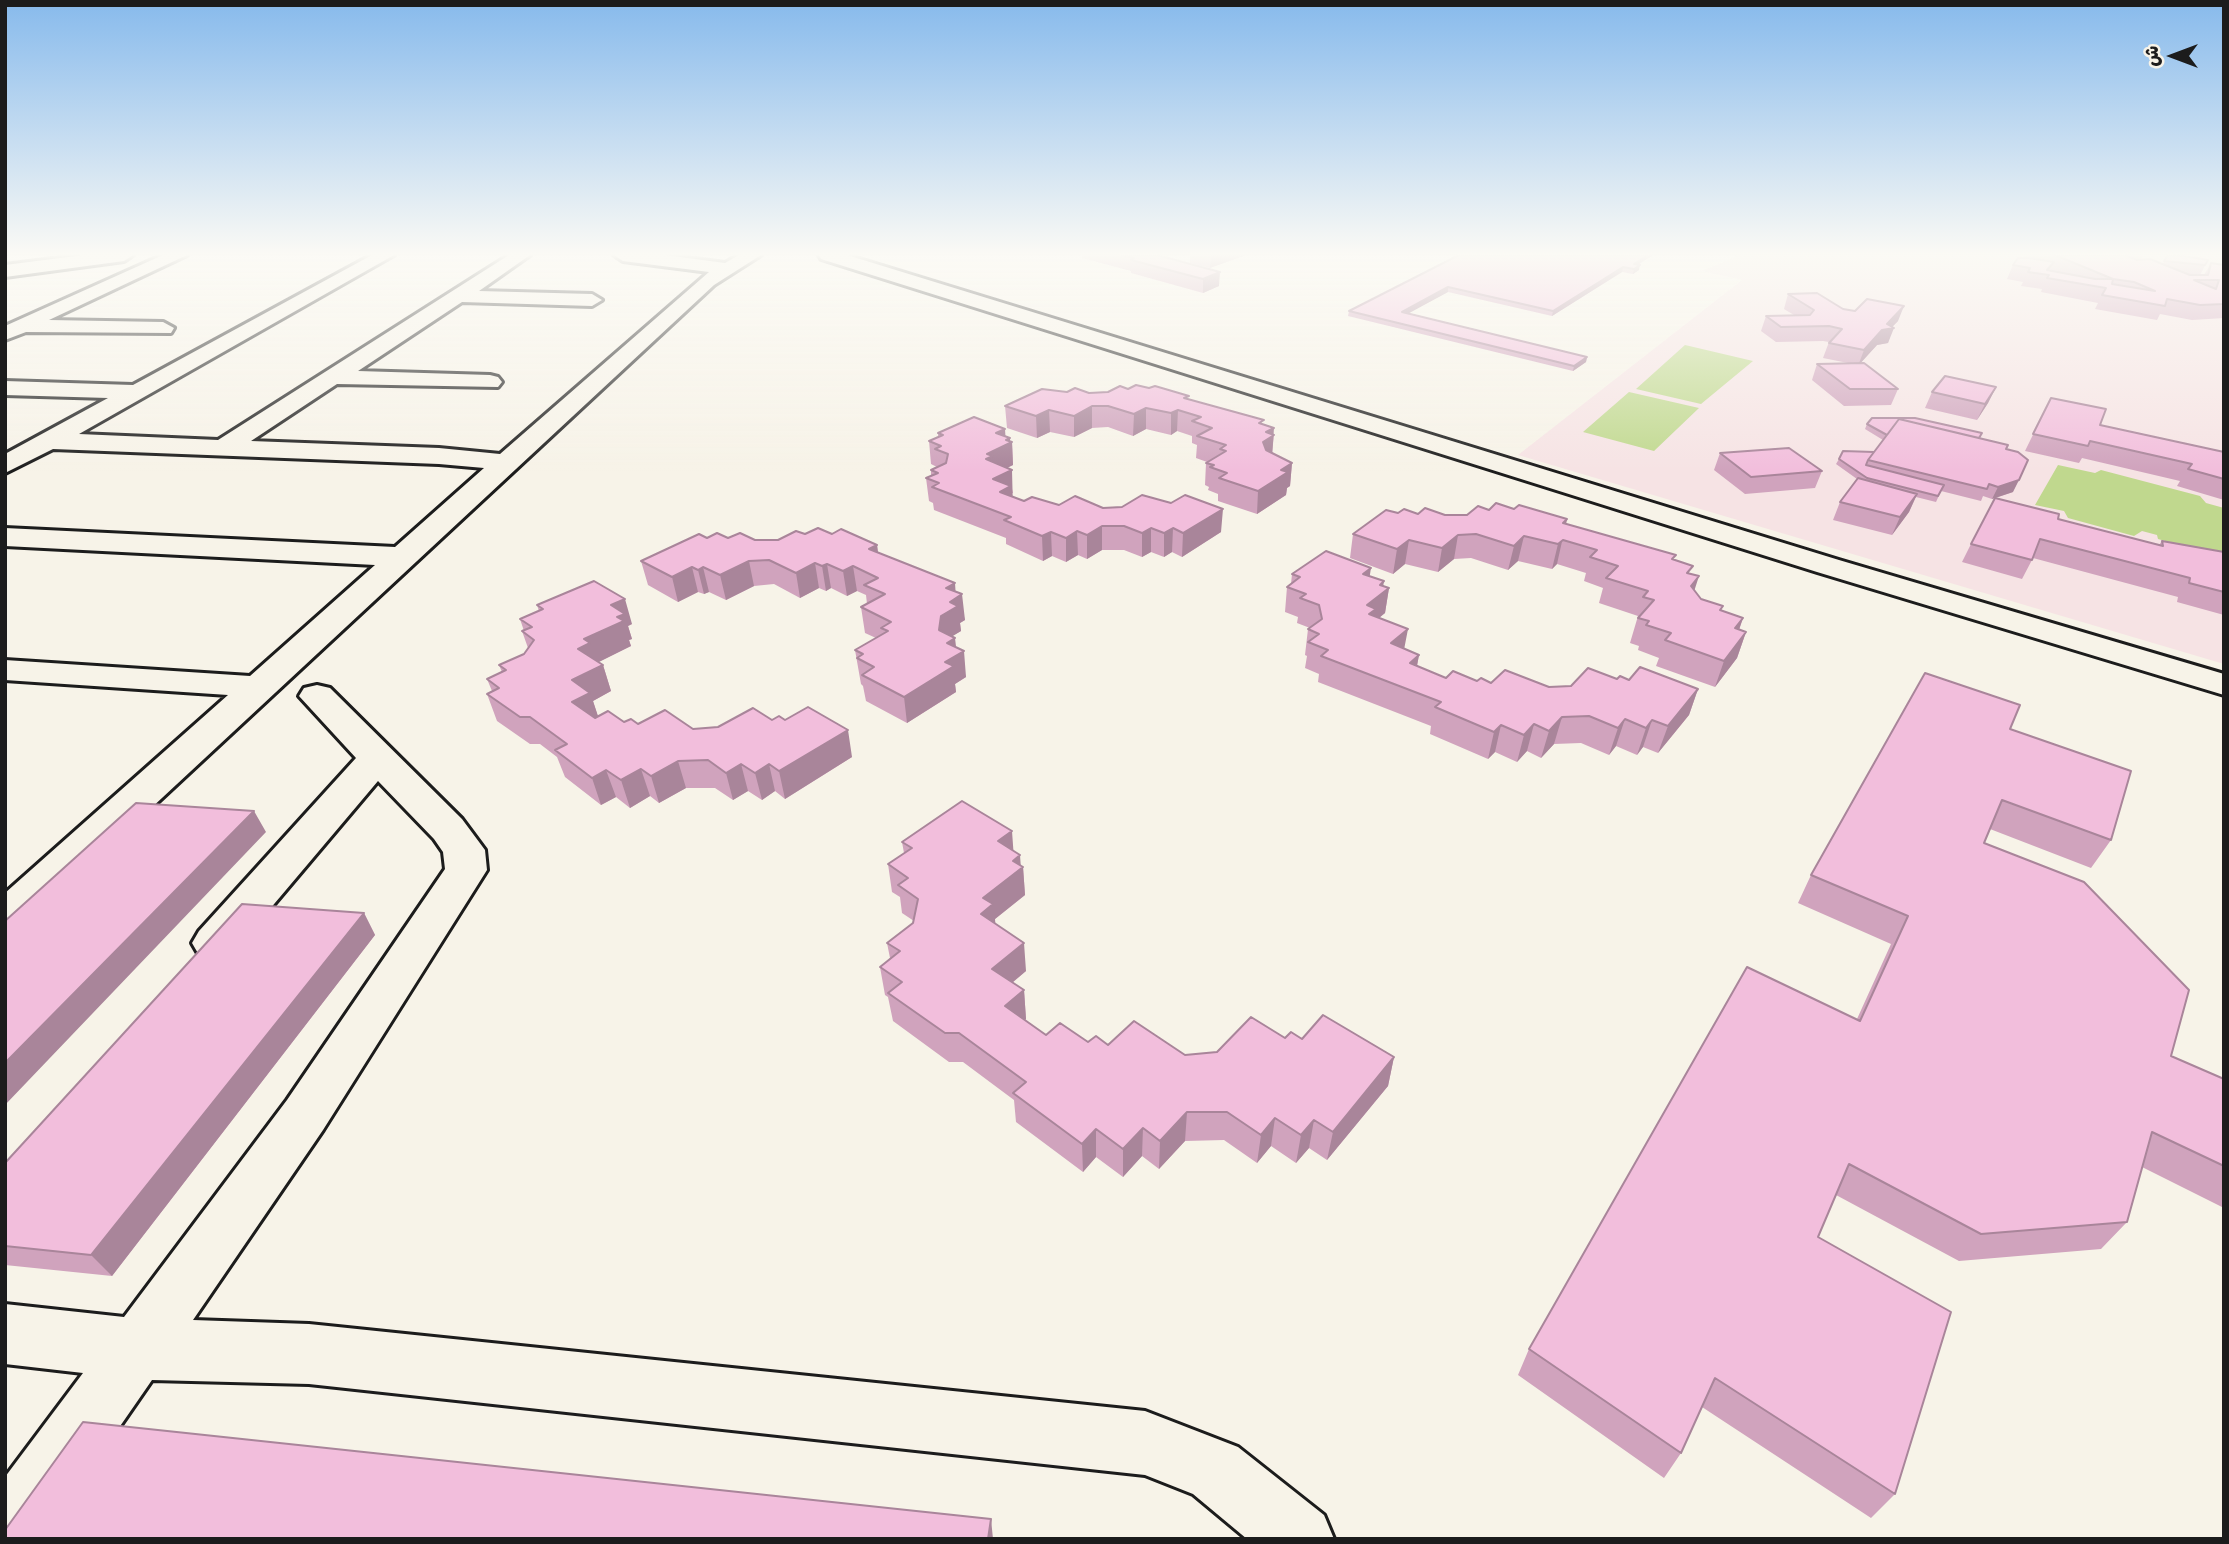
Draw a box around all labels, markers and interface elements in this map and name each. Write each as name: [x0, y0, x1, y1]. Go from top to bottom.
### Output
north arrow: [2138, 21, 2208, 91]
text: ش: [2140, 46, 2164, 66]

